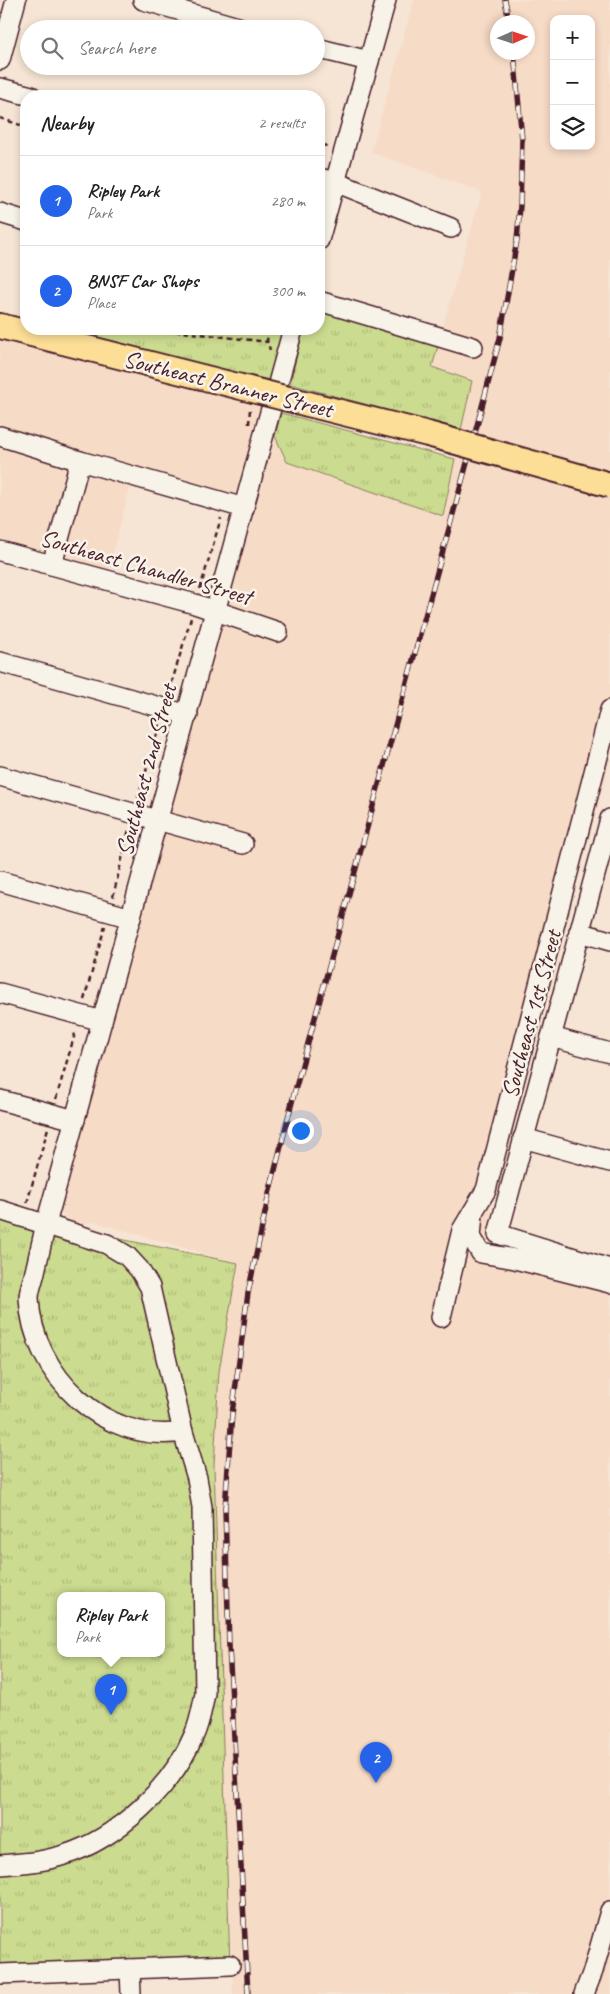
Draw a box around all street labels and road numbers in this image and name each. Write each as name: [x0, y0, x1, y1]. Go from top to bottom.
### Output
street label: Southeast Branner Street: [120, 344, 338, 425]
street label: Southeast Chandler Street: [37, 522, 258, 612]
street label: Southeast 2nd Street: [109, 679, 184, 859]
street label: Southeast 1st Street: [494, 925, 568, 1101]

